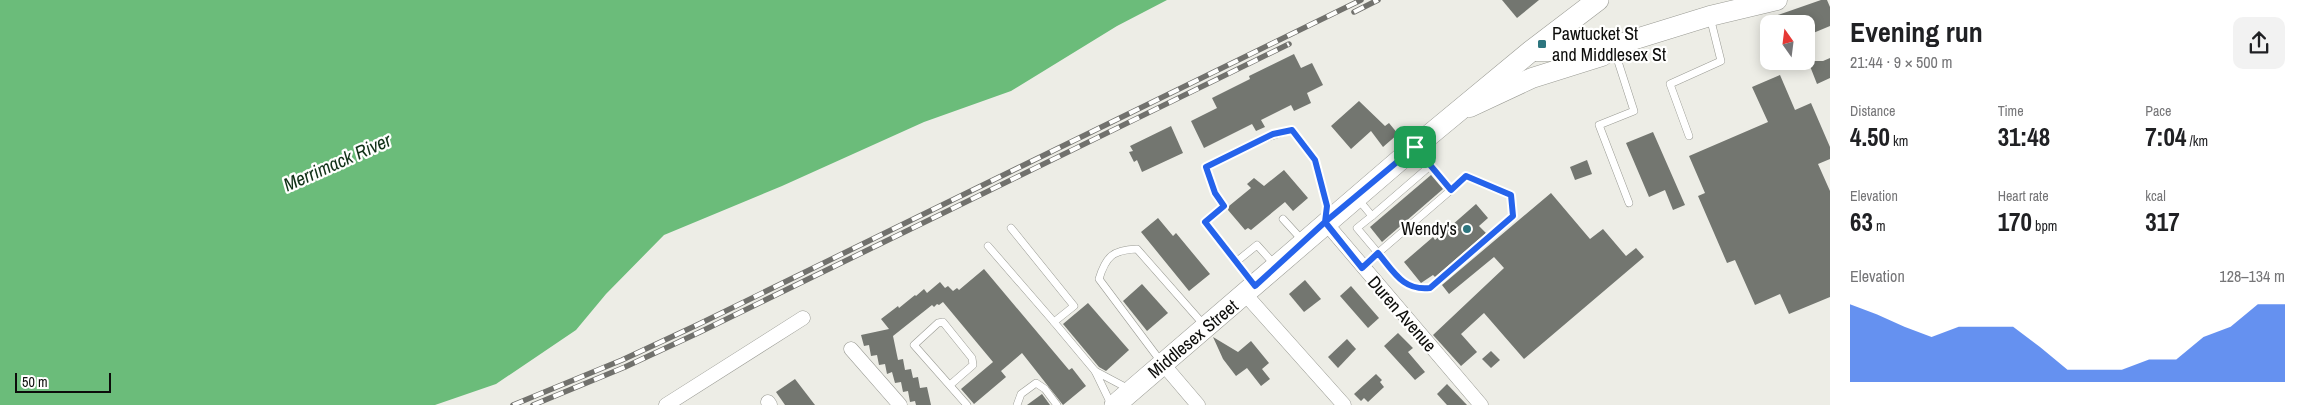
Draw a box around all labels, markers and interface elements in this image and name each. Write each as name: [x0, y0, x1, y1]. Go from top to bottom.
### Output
text: Evening run: [1850, 13, 1983, 51]
north arrow: [1760, 15, 1815, 70]
map controls: [1760, 15, 1815, 70]
button: share: [2233, 17, 2285, 69]
place label: Pawtucket St and Middlesex St: [1552, 21, 1666, 67]
marker: Pawtucket St and Middlesex St: [1536, 38, 1548, 50]
text: 21:44 · 9 × 500 m: [1850, 51, 1953, 73]
text: Distance: [1850, 102, 1895, 120]
text: Time: [1998, 102, 2024, 120]
text: Pace: [2145, 102, 2172, 120]
text: 4.50: [1850, 120, 1890, 154]
text: 31:48: [1998, 120, 2050, 154]
text: 7:04: [2145, 120, 2186, 154]
water label: Merrimack River: [279, 126, 396, 197]
pin: [1394, 126, 1436, 168]
text: km: [1890, 132, 1908, 150]
text: /km: [2186, 132, 2208, 150]
icon: arrive: [1401, 133, 1429, 161]
text: Elevation: [1850, 187, 1898, 205]
text: Heart rate: [1998, 187, 2049, 205]
text: kcal: [2145, 187, 2166, 205]
text: 63: [1850, 205, 1873, 239]
text: 170: [1998, 205, 2032, 239]
text: 317: [2145, 205, 2180, 239]
place label: Wendy's: [1401, 216, 1457, 241]
text: m: [1873, 217, 1886, 235]
text: bpm: [2032, 217, 2057, 235]
marker: Wendy's: [1461, 223, 1473, 235]
text: Elevation: [1850, 265, 1905, 287]
text: 128–134 m: [2219, 265, 2285, 287]
street label: Duren Avenue: [1362, 270, 1442, 357]
street label: Middlesex Street: [1142, 293, 1243, 384]
scale bar: [15, 370, 111, 393]
text: 50 m: [22, 373, 48, 391]

